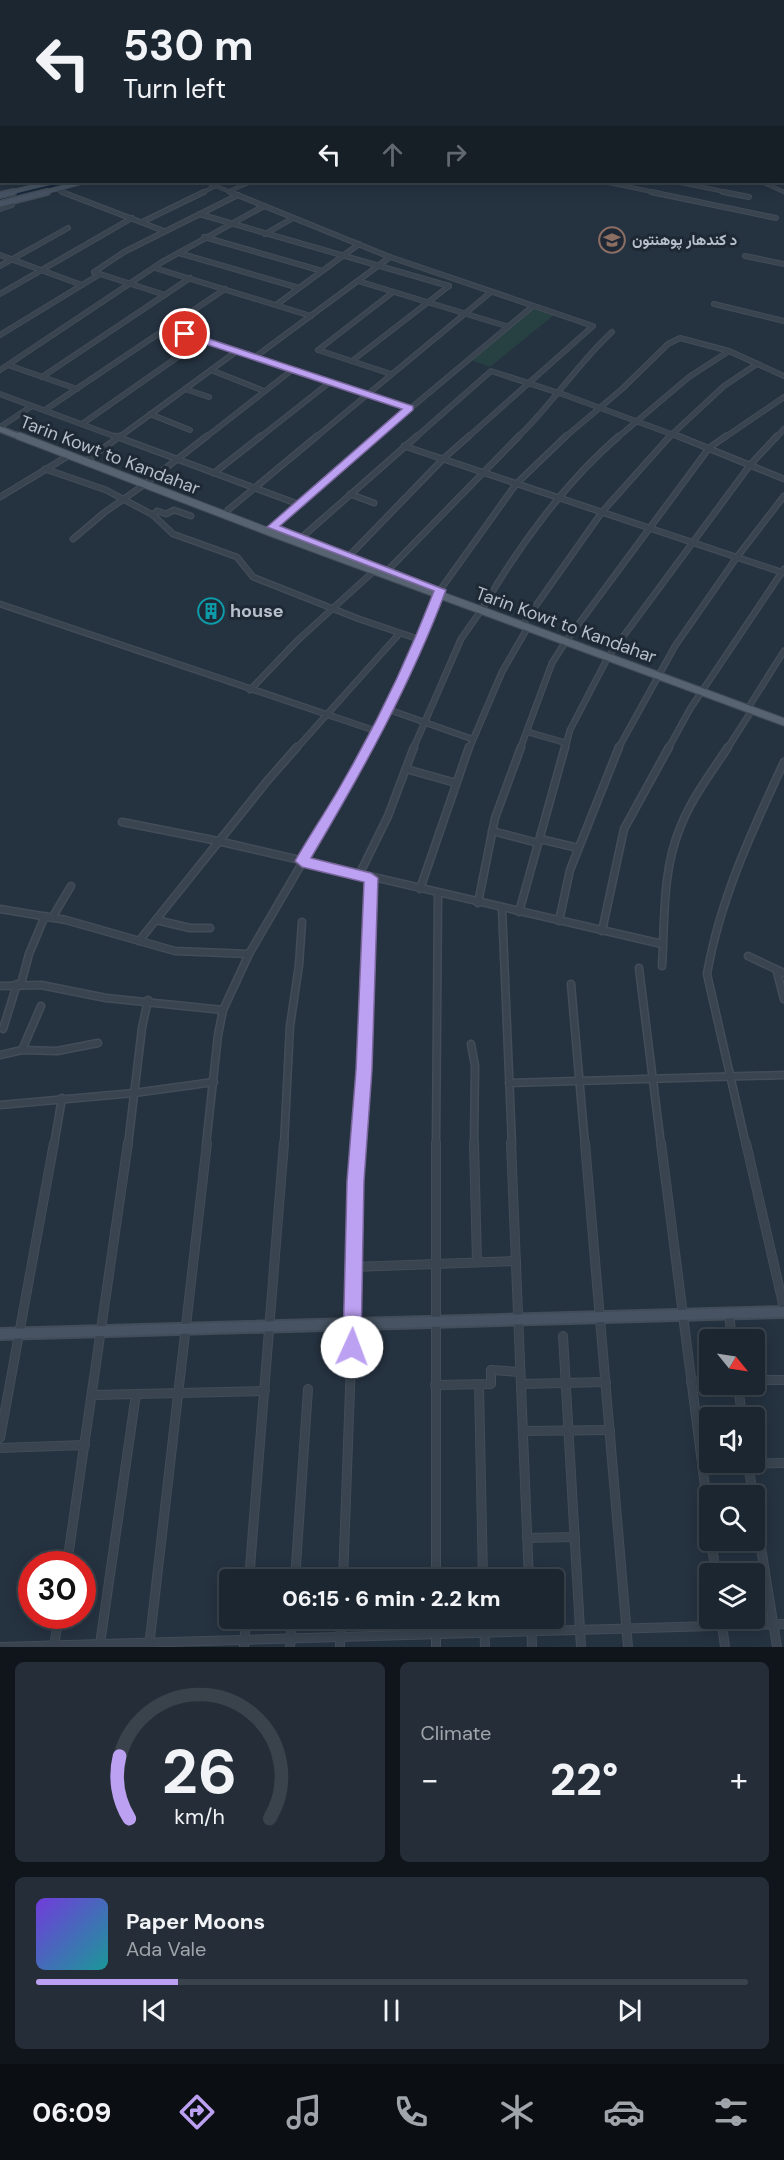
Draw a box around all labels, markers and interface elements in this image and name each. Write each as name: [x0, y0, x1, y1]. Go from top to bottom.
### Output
text: 530 m: [123, 18, 253, 73]
icon: left: [24, 24, 102, 102]
text: Turn left: [123, 71, 226, 106]
icon: left: [313, 138, 346, 171]
icon: ahead: [376, 138, 409, 171]
icon: right: [439, 138, 472, 171]
school or university icon: د کندهار پوهنتون: [597, 225, 627, 255]
place label: د کندهار پوهنتون: [632, 230, 737, 250]
pin: [159, 308, 210, 359]
icon: arrive: [168, 317, 201, 350]
street label: Tarin Kowt to Kandahar: [17, 410, 204, 501]
street label: Tarin Kowt to Kandahar: [472, 581, 660, 669]
building icon: house: [196, 596, 226, 626]
place label: house: [230, 599, 284, 623]
position arrow: [320, 1315, 384, 1379]
north arrow: [699, 1329, 765, 1395]
map controls: [699, 1329, 765, 1629]
button: sound: [699, 1407, 765, 1473]
button: search: [699, 1485, 765, 1551]
speed limit sign: 30: [18, 1551, 96, 1629]
button: layers: [699, 1563, 765, 1629]
text: 06:15 · 6 min · 2.2 km: [282, 1584, 501, 1613]
text: Climate: [421, 1720, 491, 1746]
text: 26: [162, 1731, 238, 1812]
text: 22°: [550, 1750, 618, 1809]
text: −: [421, 1758, 439, 1801]
text: +: [730, 1758, 748, 1801]
text: km/h: [174, 1803, 225, 1831]
text: Paper Moons: [126, 1907, 265, 1936]
text: Ada Vale: [126, 1936, 206, 1962]
icon: previous: [138, 1994, 171, 2027]
icon: pause: [375, 1994, 408, 2027]
icon: next: [613, 1994, 646, 2027]
icon: directions: [176, 2091, 218, 2133]
icon: music: [283, 2091, 325, 2133]
icon: phone: [390, 2091, 432, 2133]
icon: climate: [496, 2091, 538, 2133]
icon: car: [603, 2091, 645, 2133]
icon: filters: [710, 2091, 752, 2133]
text: 06:09: [32, 2095, 111, 2130]

